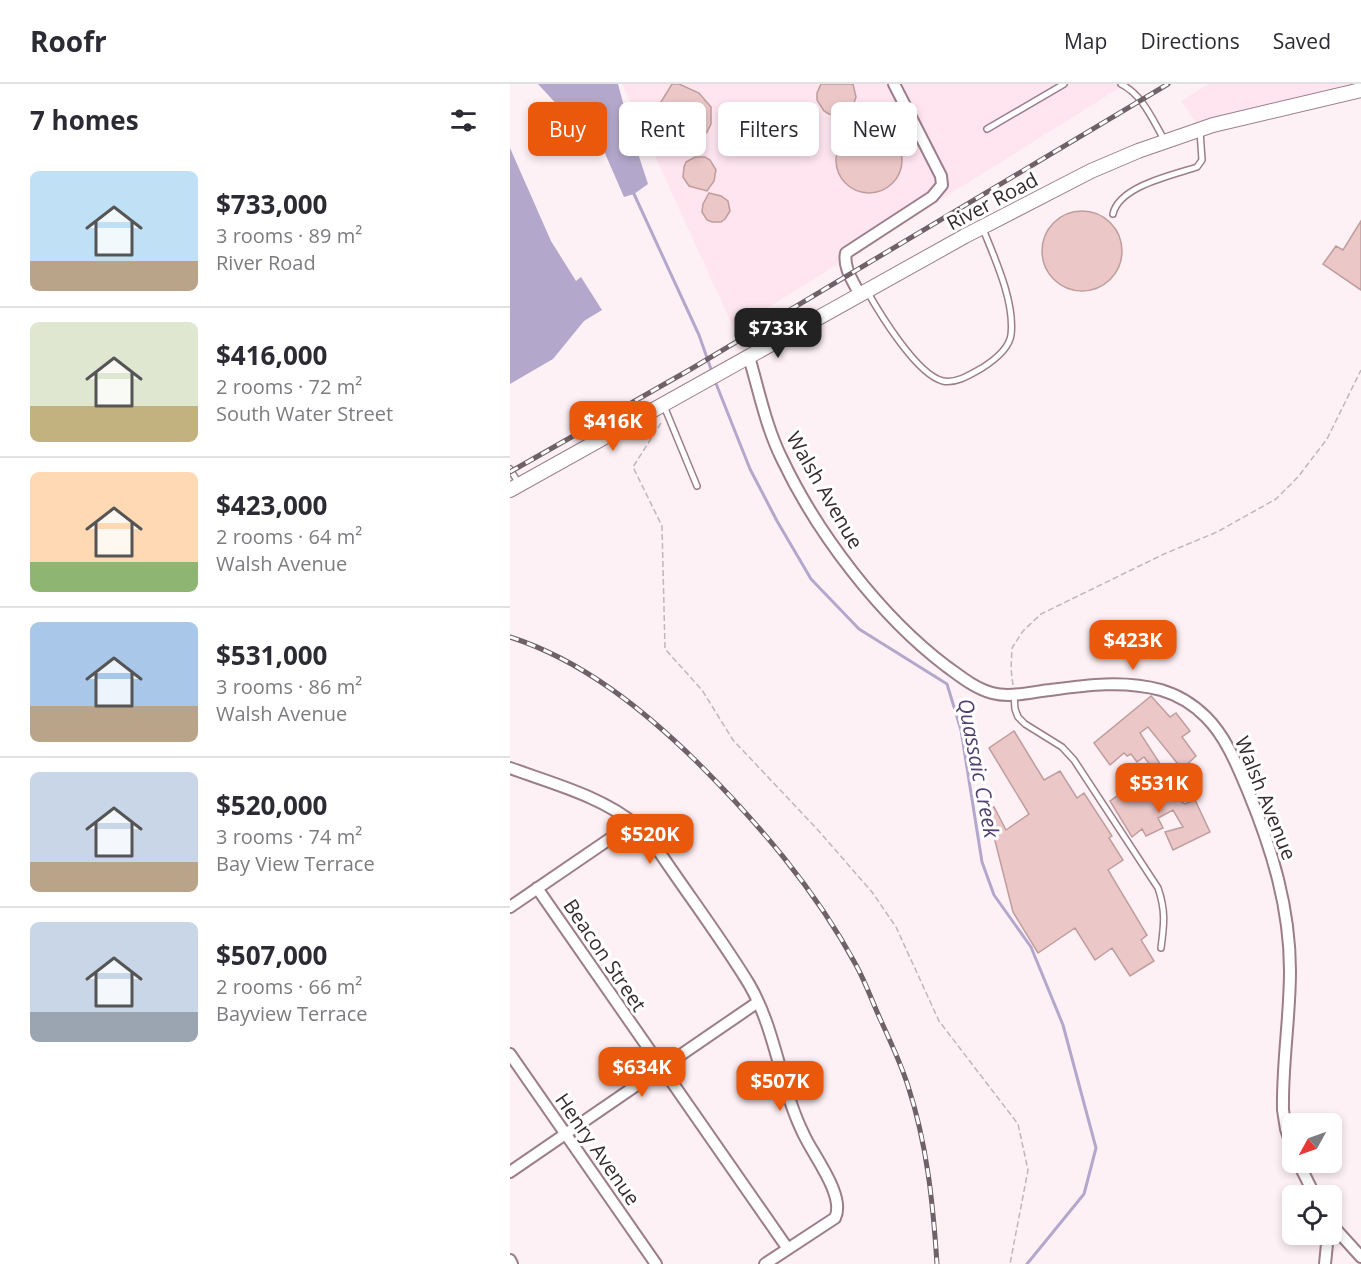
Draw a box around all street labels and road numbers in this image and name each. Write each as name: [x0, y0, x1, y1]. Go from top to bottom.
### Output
street label: River Road: [942, 166, 1042, 236]
street label: Walsh Avenue: [780, 426, 870, 554]
street label: Walsh Avenue: [1229, 732, 1303, 864]
street label: Beacon Street: [557, 893, 653, 1017]
street label: Henry Avenue: [549, 1087, 647, 1211]

